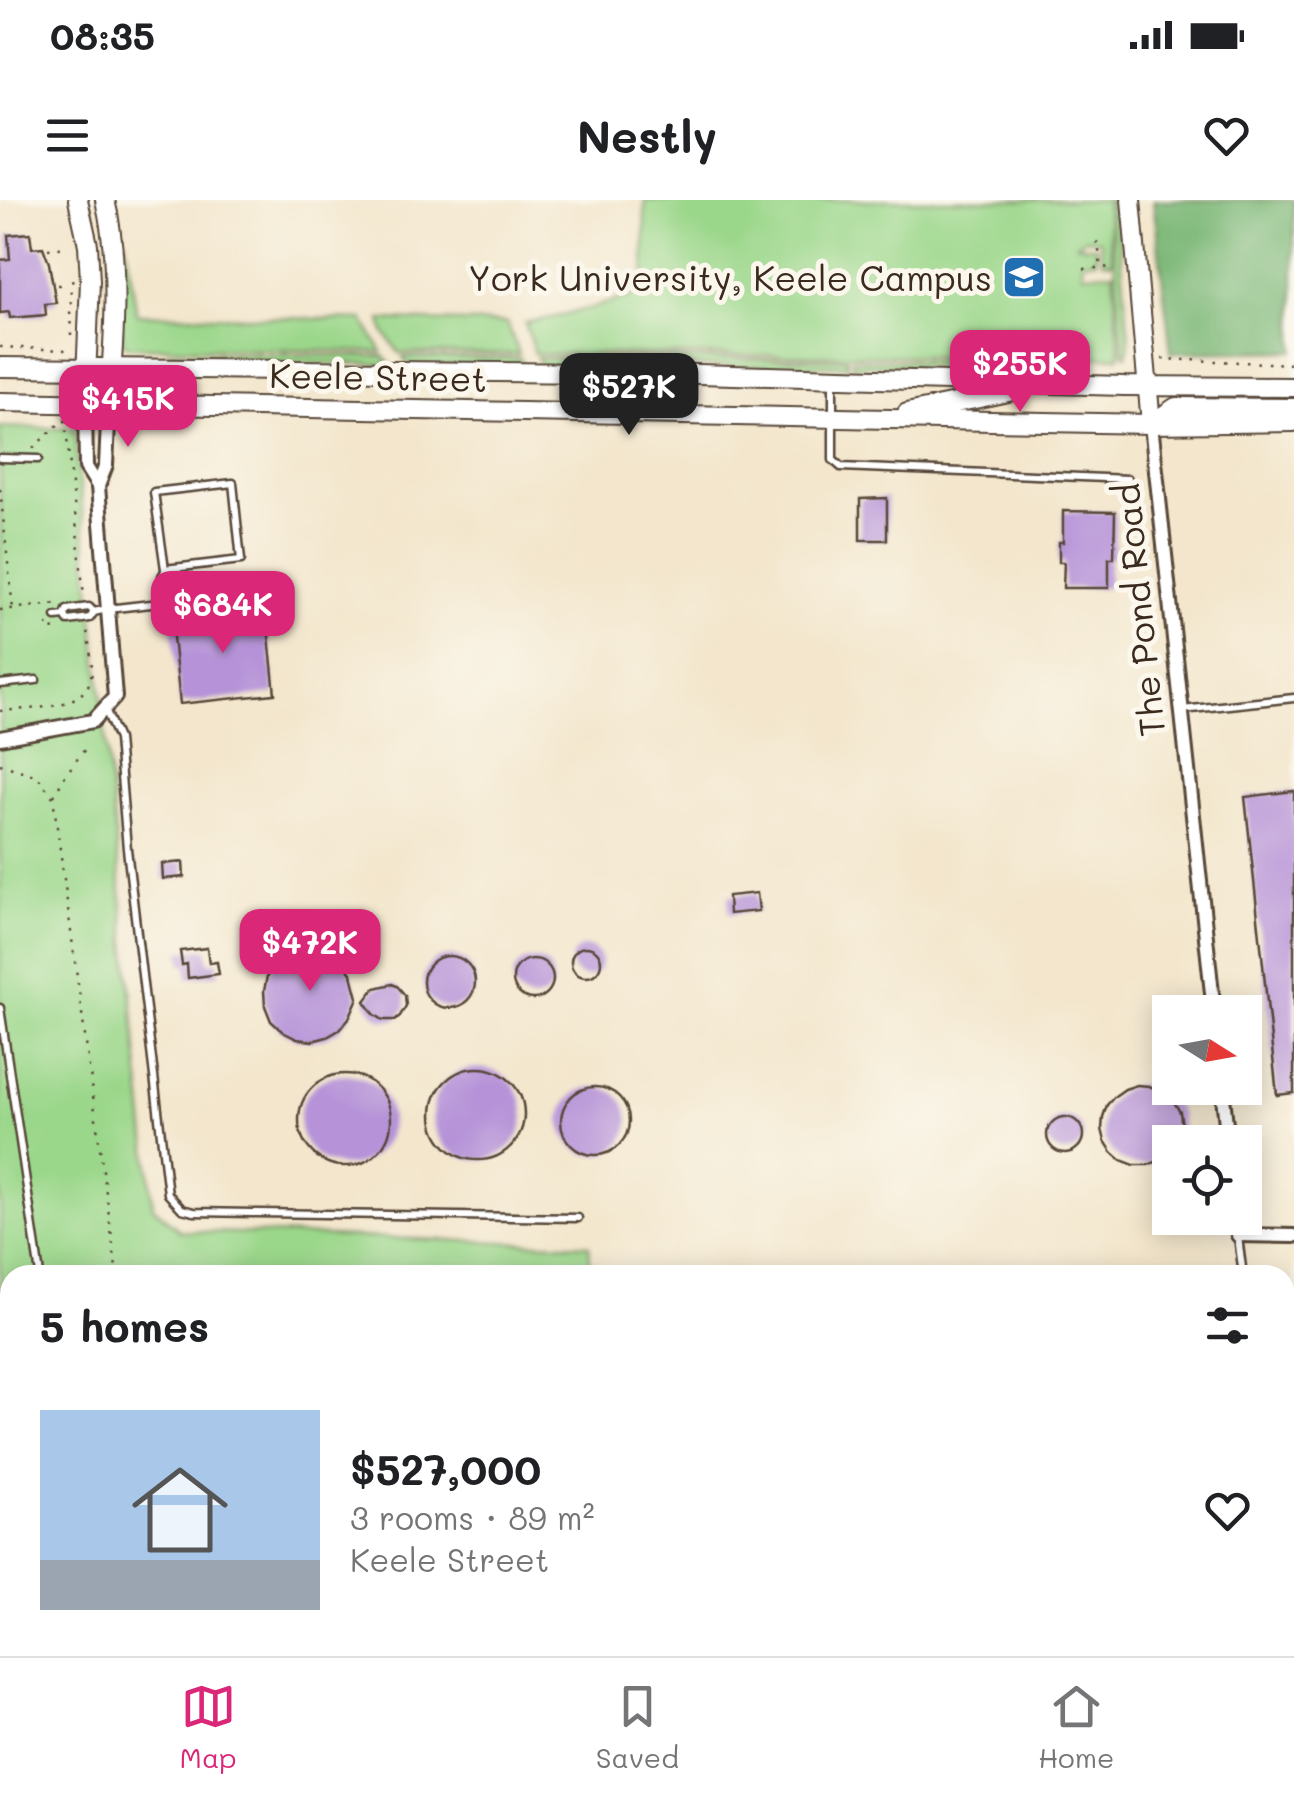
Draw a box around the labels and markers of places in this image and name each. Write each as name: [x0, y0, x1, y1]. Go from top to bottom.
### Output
place label: York University, Keele Campus: [468, 254, 992, 300]
school or university icon: York University, Keele Campus: [1001, 254, 1047, 300]
pin: $255K: [950, 330, 1090, 415]
pin: $527K: [559, 353, 699, 438]
pin: $415K: [58, 365, 198, 450]
pin: $684K: [153, 571, 293, 656]
pin: $472K: [240, 909, 380, 994]

